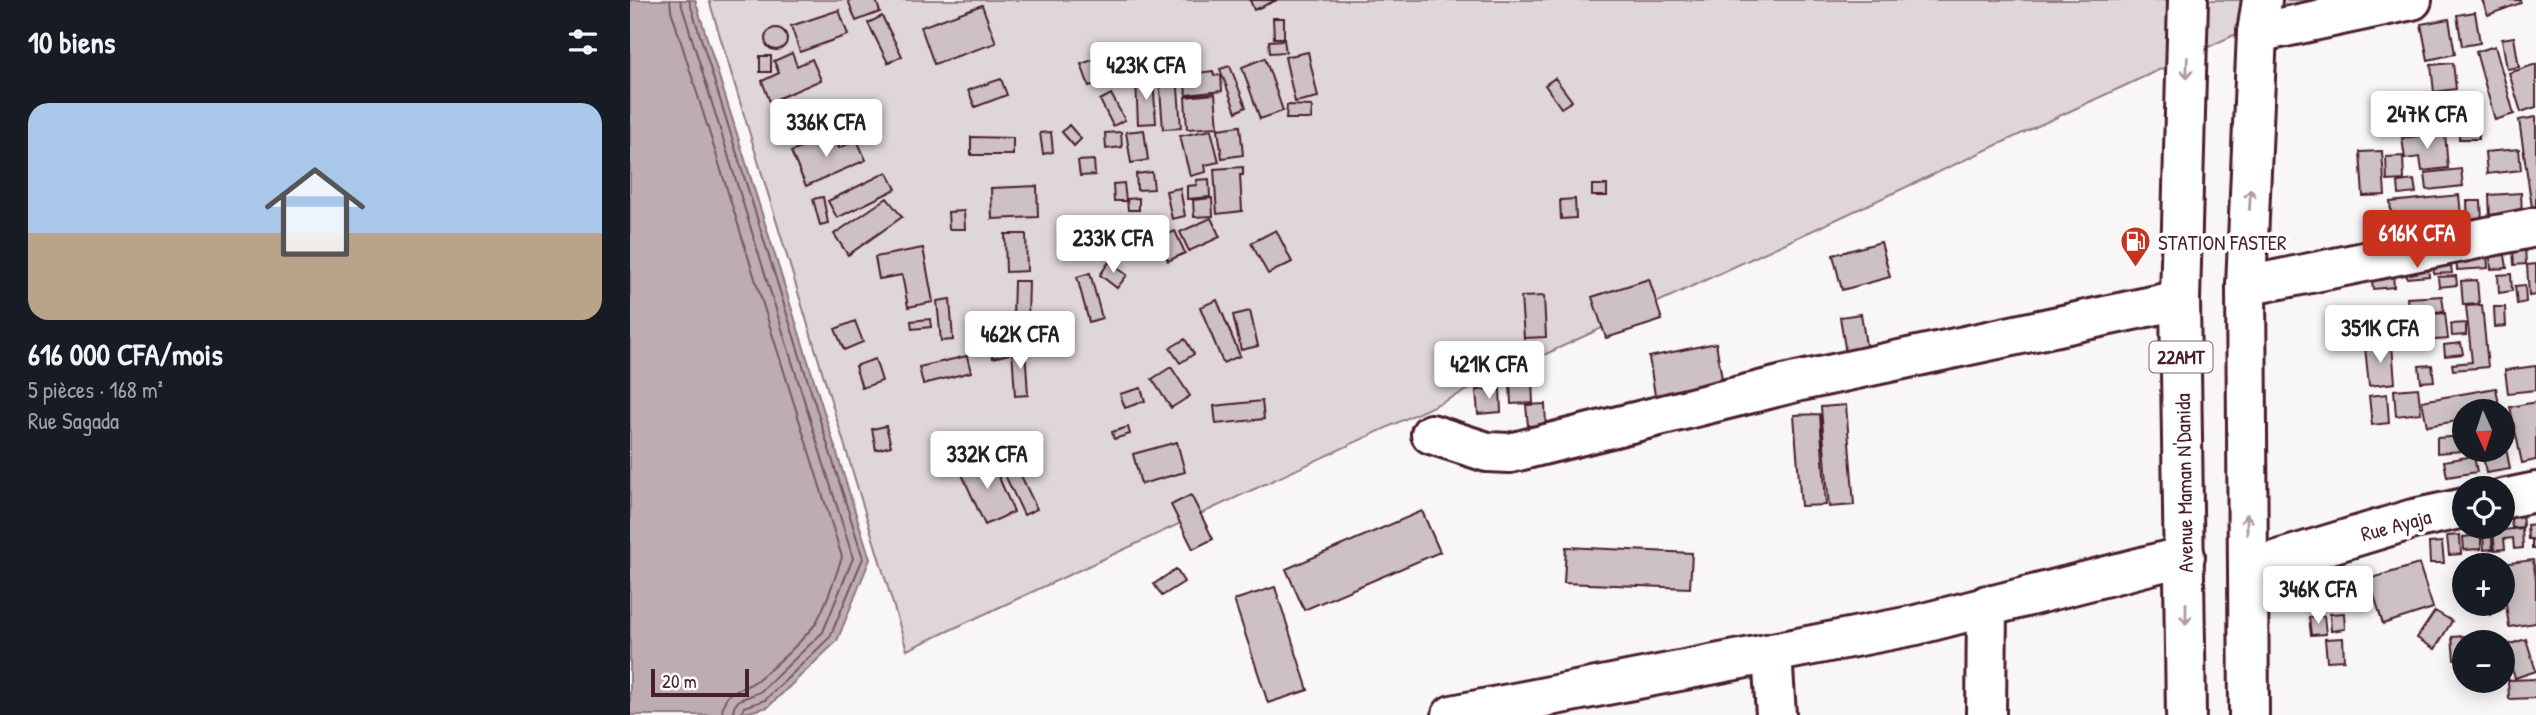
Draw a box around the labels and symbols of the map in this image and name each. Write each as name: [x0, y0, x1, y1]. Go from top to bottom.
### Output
pin: 423K CFA: [1074, 42, 1218, 102]
one-way arrow: [2180, 56, 2194, 79]
pin: 247K CFA: [2355, 92, 2499, 151]
pin: 336K CFA: [754, 100, 898, 159]
one-way arrow: [2243, 188, 2256, 211]
pin: 616K CFA: [2345, 210, 2489, 270]
pin: 233K CFA: [1041, 216, 1185, 275]
fuel station icon: STATION FASTER: [2118, 225, 2152, 269]
place label: STATION FASTER: [2158, 228, 2287, 257]
pin: 351K CFA: [2308, 306, 2452, 365]
pin: 462K CFA: [948, 312, 1092, 371]
pin: 421K CFA: [1417, 342, 1561, 401]
road number: 22AMT: [2150, 342, 2212, 372]
street label: Avenue Maman N'Danida: [2168, 393, 2200, 573]
north arrow: [2452, 399, 2515, 462]
pin: 332K CFA: [915, 432, 1059, 491]
street label: Rue Ayaja: [2358, 502, 2434, 548]
one-way arrow: [2240, 513, 2254, 536]
pin: 346K CFA: [2246, 566, 2390, 626]
one-way arrow: [2179, 602, 2193, 625]
scale bar: [651, 666, 749, 698]

